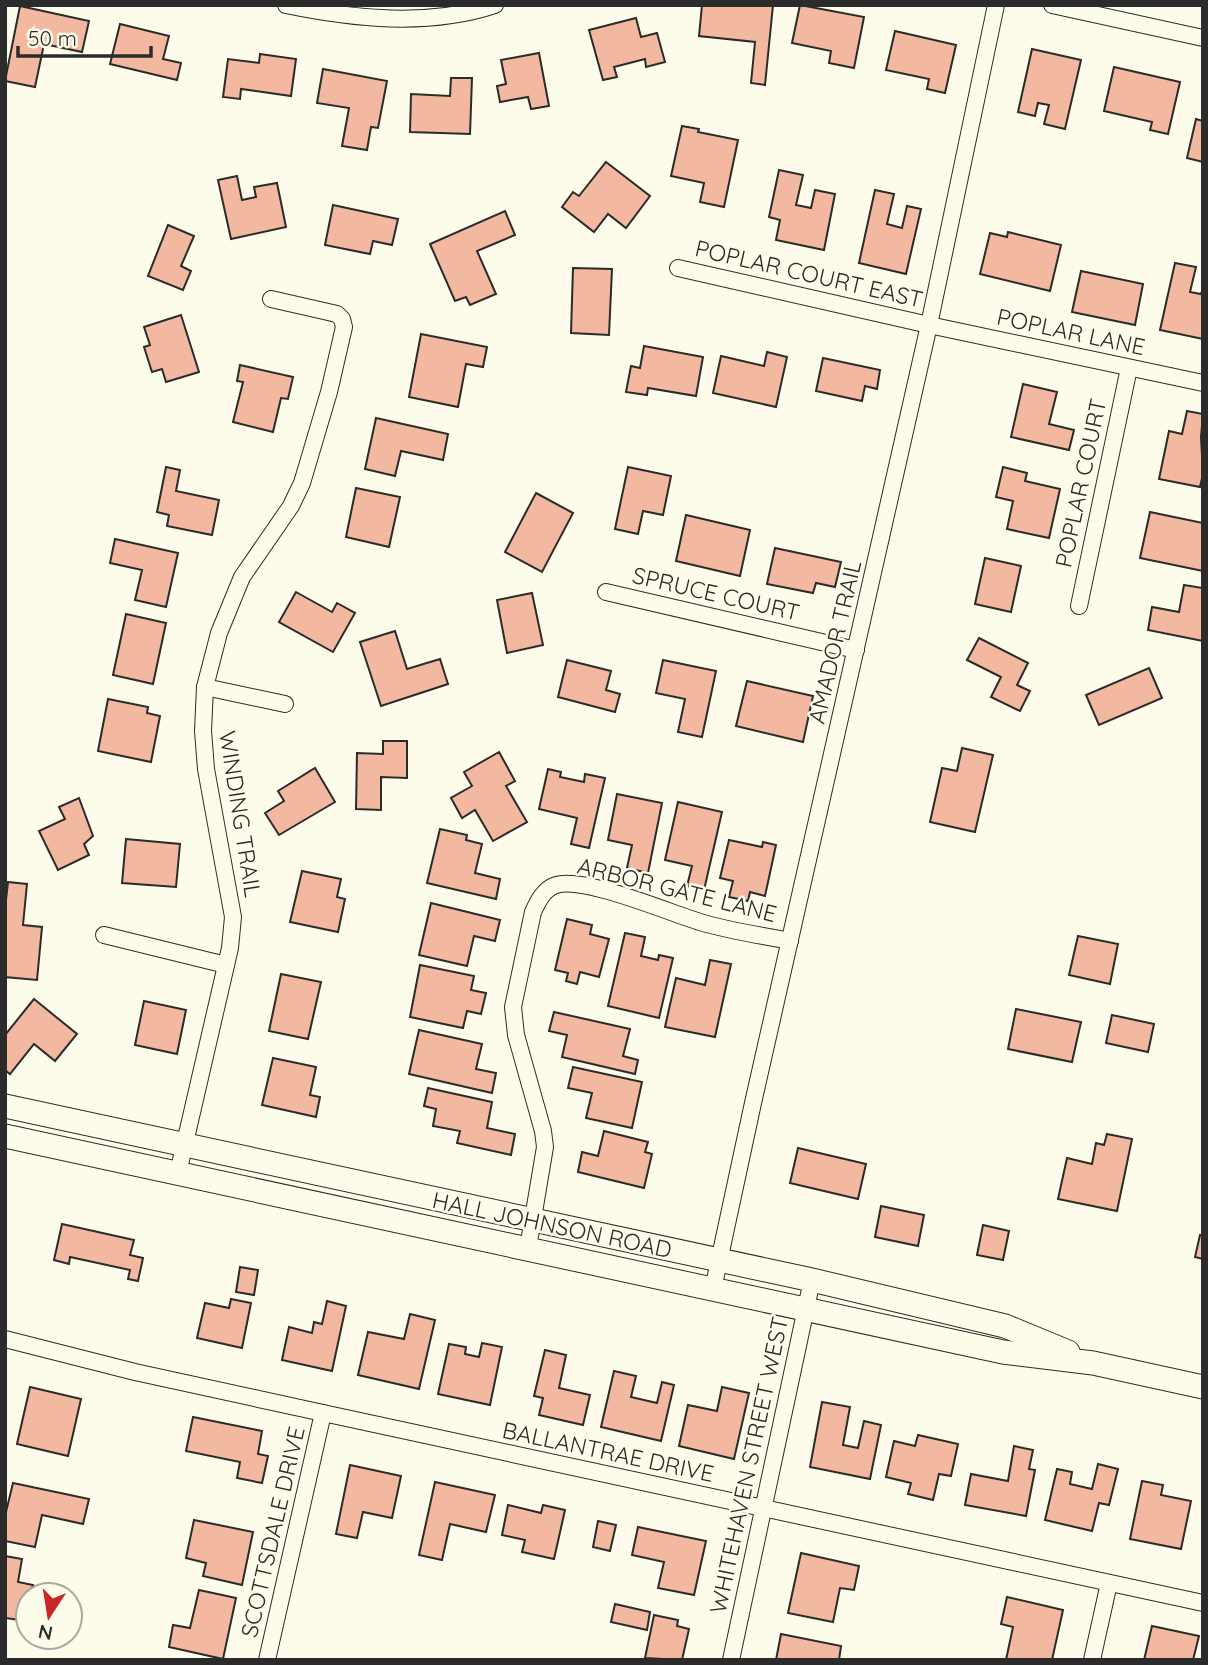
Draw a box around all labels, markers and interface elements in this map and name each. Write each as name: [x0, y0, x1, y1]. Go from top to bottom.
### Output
scale bar: [18, 14, 150, 58]
text: 50 m: [28, 25, 77, 51]
street label: POPLAR COURT EAST: [692, 233, 926, 314]
street label: POPLAR LANE: [994, 302, 1148, 361]
street label: POPLAR COURT: [1048, 396, 1113, 570]
street label: AMADOR TRAIL: [802, 557, 867, 726]
street label: SPRUCE COURT: [630, 560, 803, 627]
street label: WINDING TRAIL: [213, 729, 268, 899]
street label: ARBOR GATE LANE: [574, 851, 780, 928]
street label: HALL JOHNSON ROAD: [430, 1185, 674, 1264]
street label: WHITEHAVEN STREET WEST: [703, 1314, 794, 1616]
street label: BALLANTRAE DRIVE: [500, 1415, 717, 1488]
street label: SCOTTSDALE DRIVE: [234, 1424, 311, 1640]
north arrow: [14, 1581, 84, 1651]
text: N: [36, 1619, 55, 1646]

